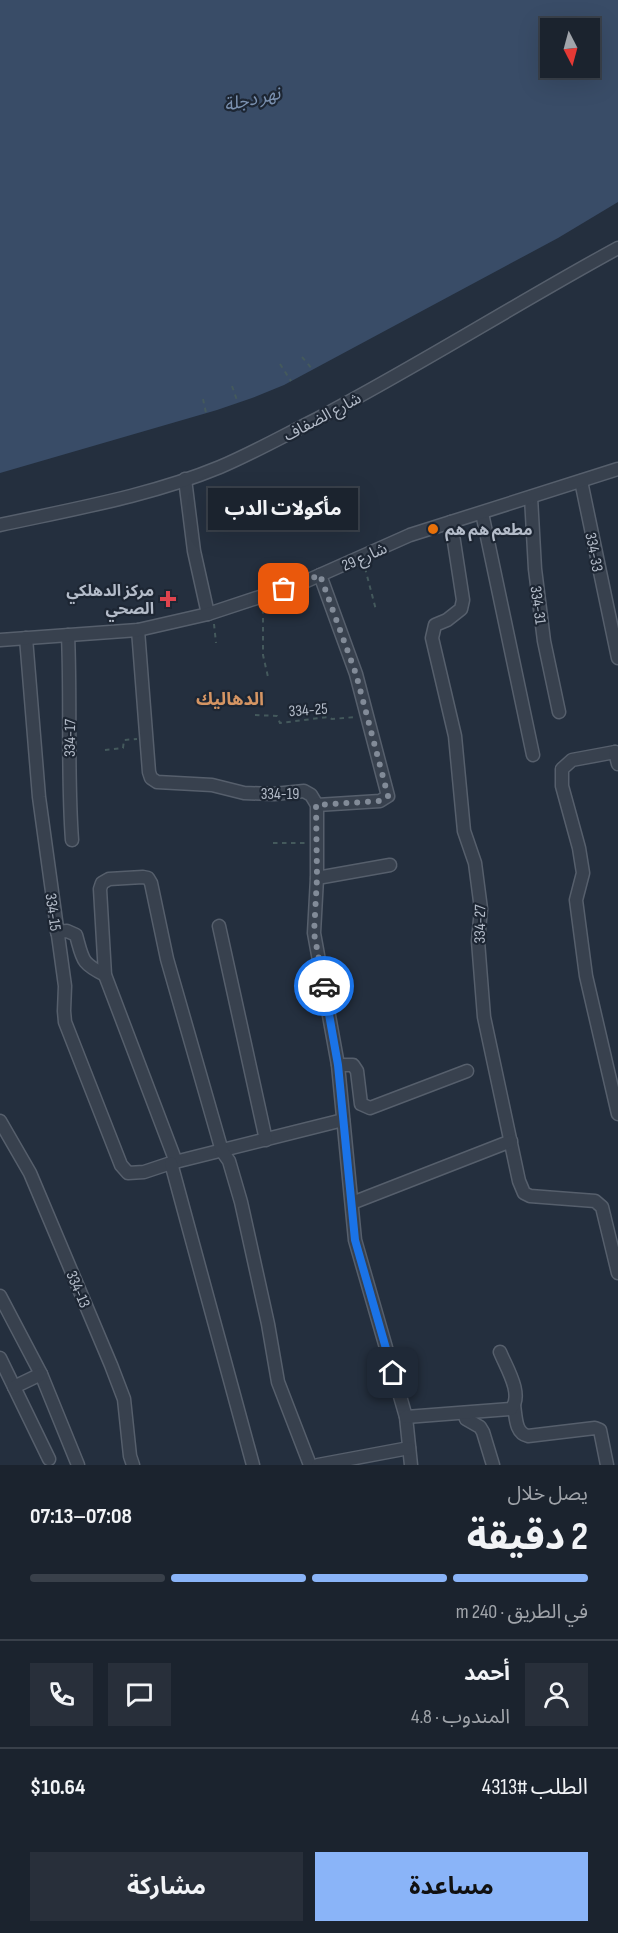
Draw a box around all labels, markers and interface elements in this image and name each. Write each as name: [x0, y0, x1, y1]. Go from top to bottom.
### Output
north arrow: [540, 18, 600, 78]
map controls: [540, 18, 600, 78]
water label: نهر دجلة: [222, 82, 284, 116]
street label: شارع الضفاف: [281, 389, 366, 447]
callout: مأكولات الدب: [209, 487, 359, 529]
text: مأكولات الدب: [224, 497, 342, 521]
place label: مطعم هم هم: [445, 521, 533, 542]
marker: مطعم هم هم: [426, 522, 440, 536]
street label: 334-33: [580, 531, 607, 573]
street label: شارع 29: [339, 539, 391, 578]
pin: [258, 563, 309, 614]
icon: bag: [267, 572, 300, 605]
place label: مركز الدهلكي الصحي: [66, 582, 154, 622]
street label: 334-31: [525, 585, 550, 626]
marker: مركز الدهلكي الصحي: [159, 590, 177, 608]
district label: الدهاليك: [196, 689, 264, 710]
street label: 334-25: [288, 700, 328, 721]
street label: 334-17: [61, 718, 80, 757]
street label: 334-19: [261, 785, 299, 804]
street label: 334-15: [40, 892, 65, 932]
street label: 334-27: [471, 904, 490, 944]
courier: [294, 956, 354, 1016]
icon: car: [308, 970, 341, 1003]
street label: 334-13: [61, 1268, 94, 1311]
pin: [367, 1347, 418, 1398]
icon: home: [376, 1356, 409, 1389]
text: يصل خلال: [508, 1482, 588, 1506]
text: 07:08–07:13: [30, 1503, 132, 1530]
text: 2 دقيقة: [467, 1514, 588, 1561]
text: في الطريق · 240 m: [456, 1600, 588, 1624]
text: أحمد: [464, 1660, 510, 1687]
button: phone: [30, 1663, 93, 1726]
button: chat: [108, 1663, 171, 1726]
button: person: [525, 1663, 588, 1726]
text: المندوب · 4.8: [411, 1705, 510, 1729]
text: $10.64: [30, 1774, 85, 1801]
text: الطلب #4313: [482, 1774, 588, 1801]
button: مشاركة: [30, 1852, 303, 1921]
button: مساعدة: [315, 1852, 588, 1921]

